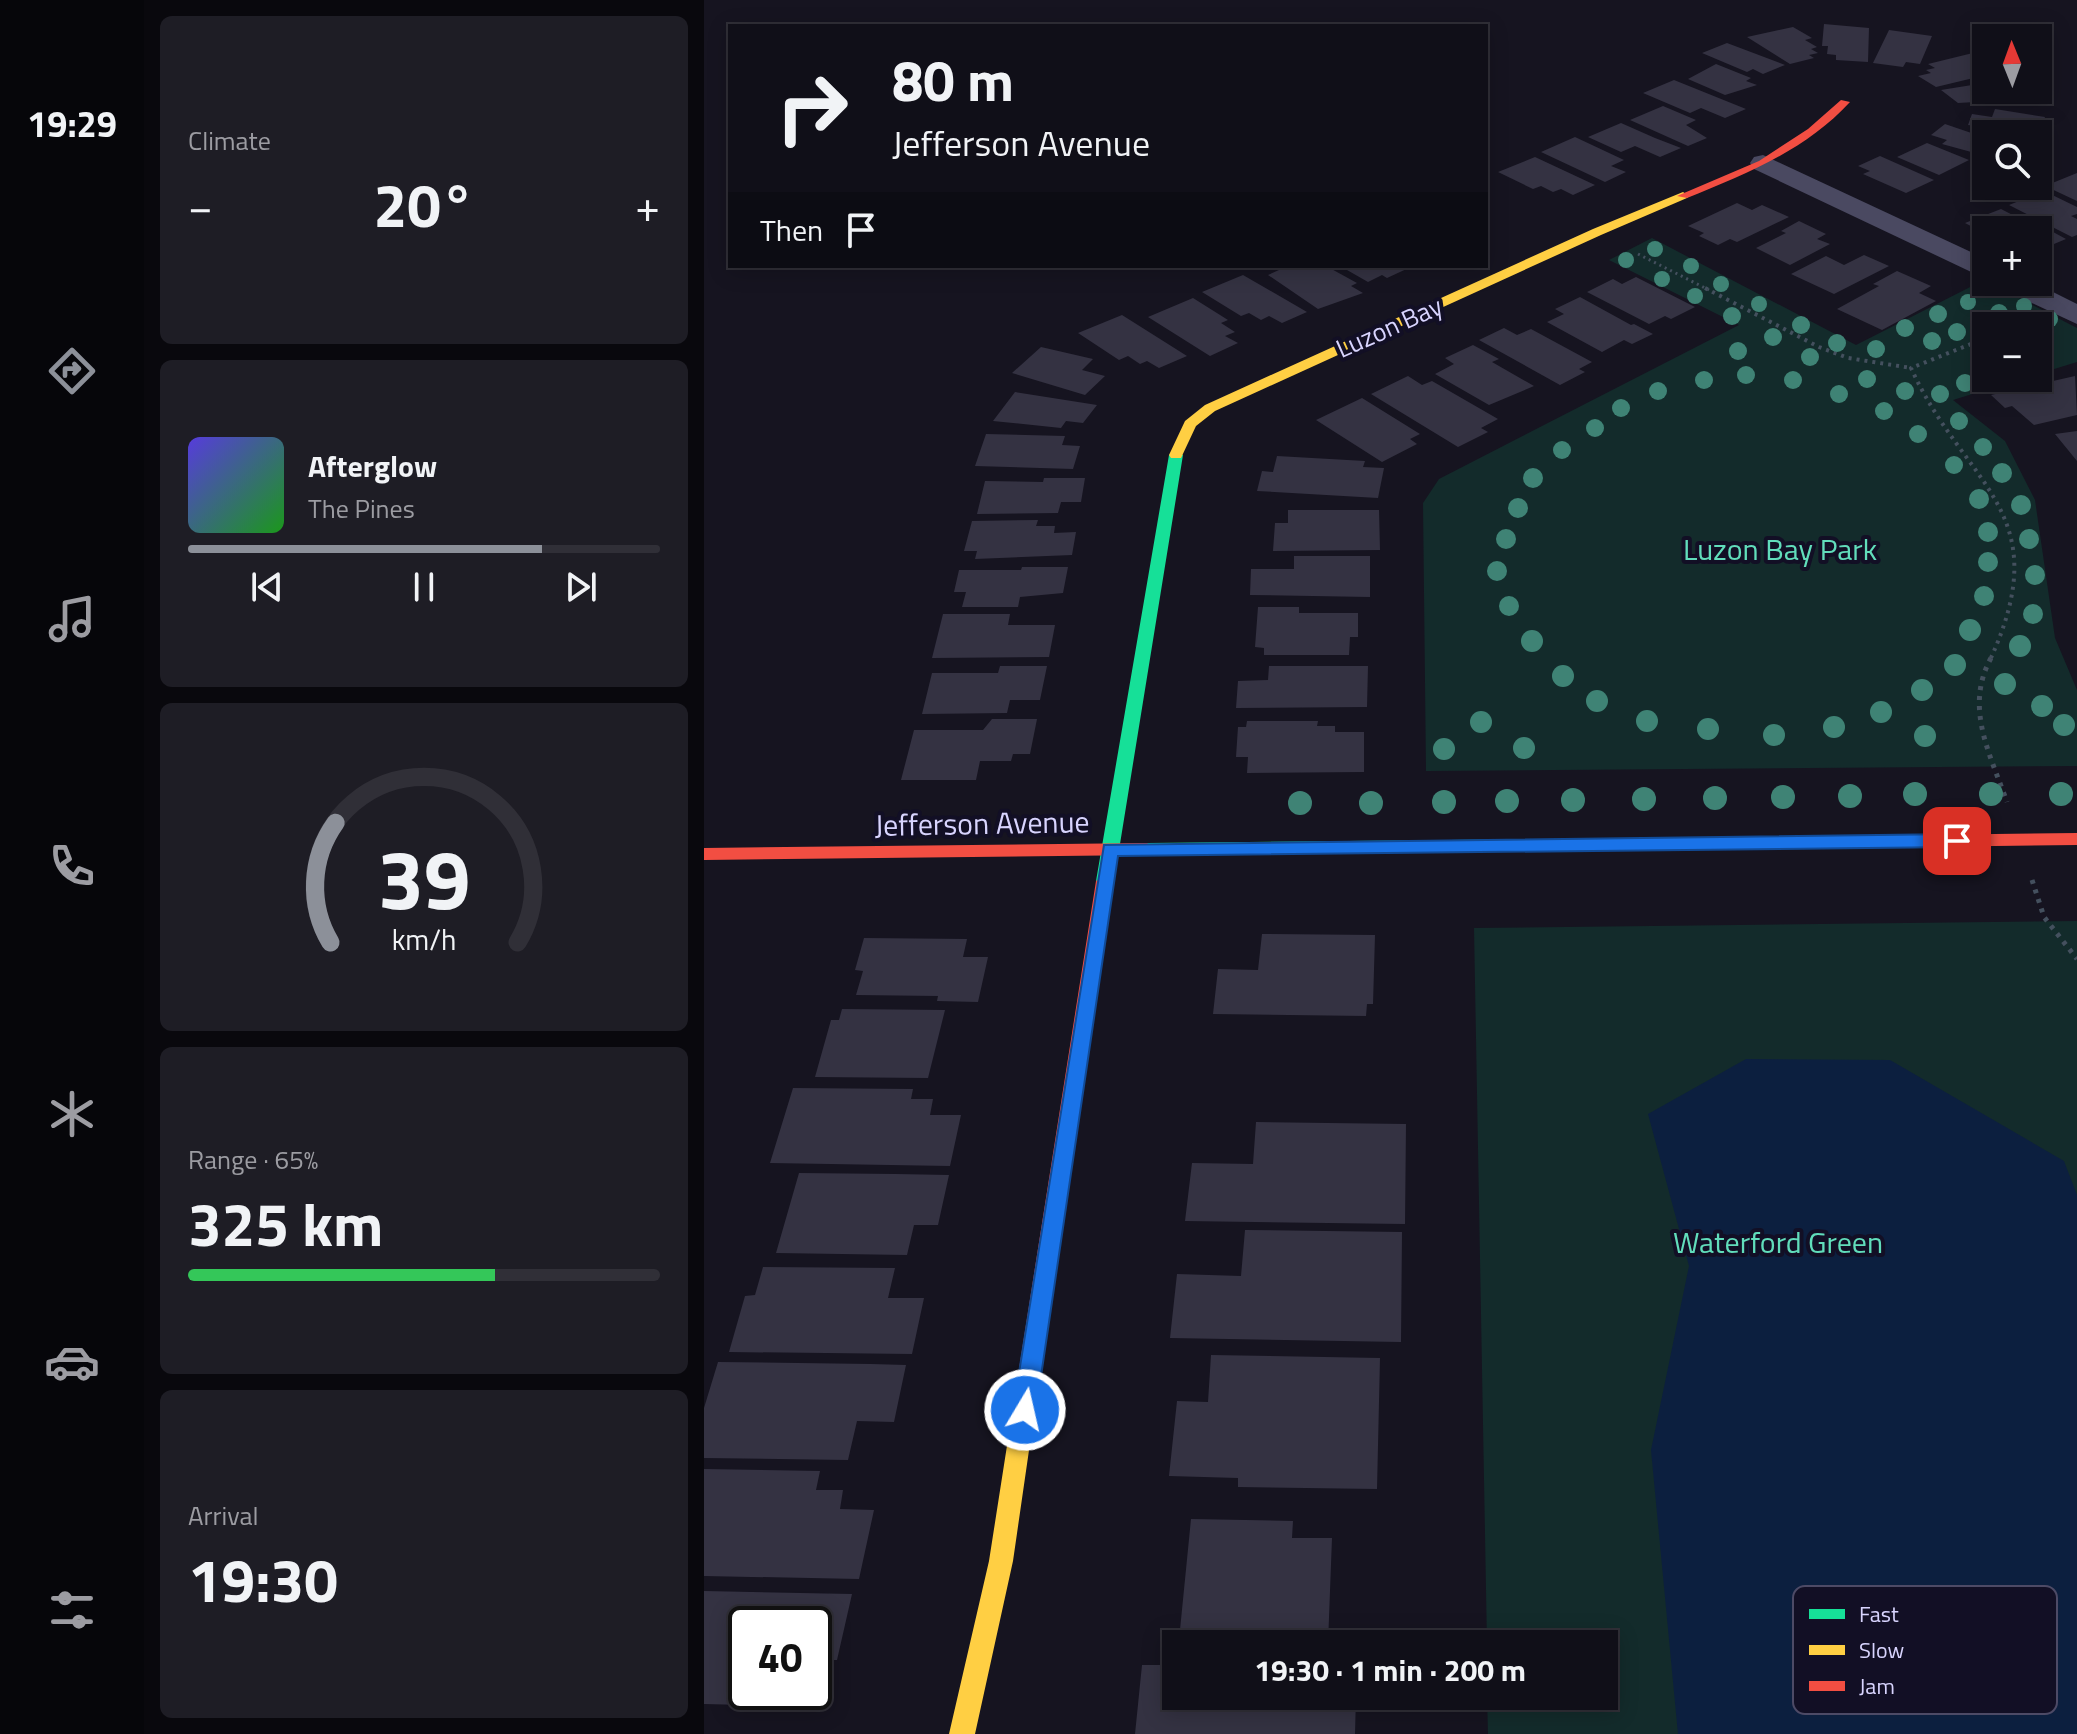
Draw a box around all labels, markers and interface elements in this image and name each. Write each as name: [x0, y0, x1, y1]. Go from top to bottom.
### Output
north arrow: [1972, 24, 2052, 104]
map controls: [1972, 24, 2052, 392]
text: 80 m: [892, 38, 1014, 123]
icon: right: [760, 56, 864, 160]
text: 19:29: [27, 96, 117, 151]
text: Jefferson Avenue: [892, 115, 1150, 170]
button: search: [1972, 120, 2052, 200]
text: Climate: [188, 121, 271, 160]
text: 20°: [374, 159, 474, 250]
text: −: [188, 172, 213, 239]
text: +: [635, 172, 660, 239]
text: Then: [760, 207, 823, 253]
icon: arrive: [839, 208, 883, 252]
button: +: [1972, 216, 2052, 296]
street label: Luzon Bay: [1330, 286, 1448, 368]
button: −: [1972, 312, 2052, 392]
icon: directions: [44, 343, 100, 399]
text: Afterglow: [308, 443, 437, 489]
text: The Pines: [308, 489, 415, 528]
park label: Luzon Bay Park: [1683, 526, 1877, 572]
icon: previous: [245, 565, 289, 609]
icon: pause: [402, 565, 446, 609]
icon: next: [559, 565, 603, 609]
icon: music: [44, 591, 100, 647]
street label: Jefferson Avenue: [874, 798, 1090, 848]
pin: [1923, 807, 1991, 875]
text: 39: [377, 815, 471, 941]
icon: arrive: [1935, 819, 1979, 863]
icon: phone: [44, 838, 100, 894]
text: km/h: [392, 918, 456, 961]
icon: climate: [44, 1086, 100, 1142]
text: Range · 65%: [188, 1140, 318, 1179]
text: 325 km: [188, 1178, 383, 1269]
park label: Waterford Green: [1673, 1219, 1883, 1265]
icon: car: [44, 1334, 100, 1390]
position arrow: [983, 1368, 1067, 1452]
text: Arrival: [188, 1496, 259, 1535]
text: 19:30: [188, 1534, 338, 1625]
icon: filters: [44, 1582, 100, 1638]
legend: [1793, 1586, 2057, 1714]
text: Fast: [1859, 1597, 1899, 1631]
speed limit sign: 40: [728, 1606, 832, 1710]
text: Slow: [1859, 1633, 1905, 1667]
text: 19:30 · 1 min · 200 m: [1254, 1647, 1526, 1693]
text: Jam: [1859, 1669, 1895, 1703]

